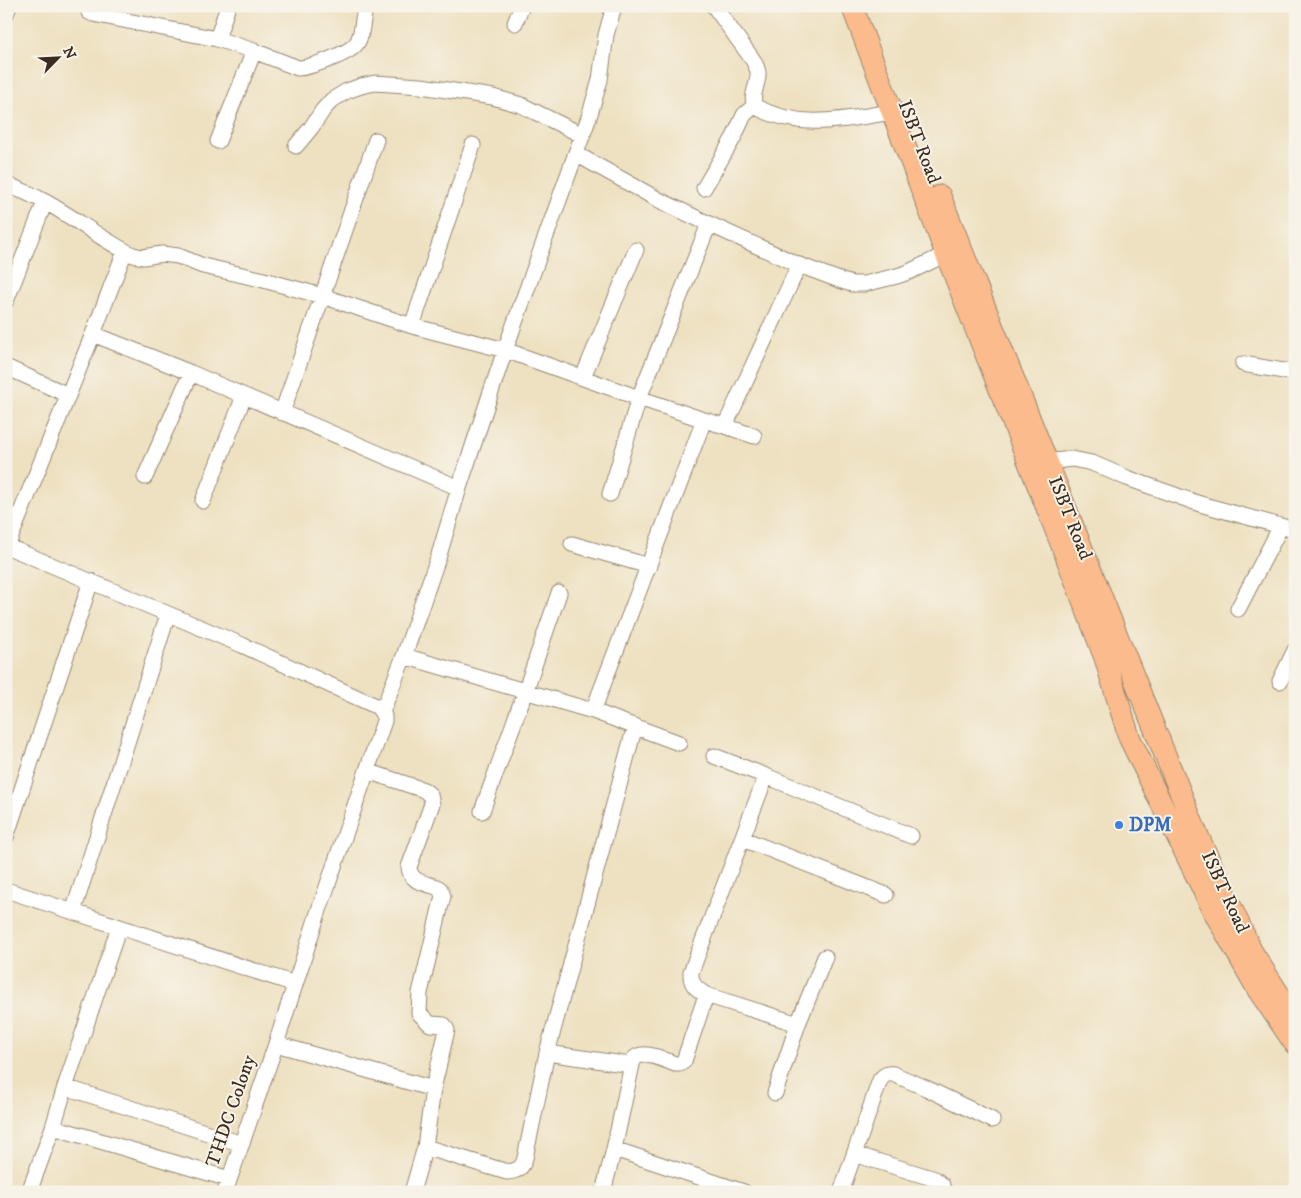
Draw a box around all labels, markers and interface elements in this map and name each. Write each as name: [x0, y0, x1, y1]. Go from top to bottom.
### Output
north arrow: [32, 32, 82, 82]
text: N: [58, 44, 80, 62]
street label: ISBT Road: [893, 97, 946, 188]
street label: ISBT Road: [1043, 473, 1097, 563]
place label: DPM: [1129, 814, 1171, 837]
marker: DPM: [1113, 819, 1125, 831]
street label: ISBT Road: [1196, 847, 1254, 937]
street label: THDC Colony: [201, 1051, 261, 1170]

